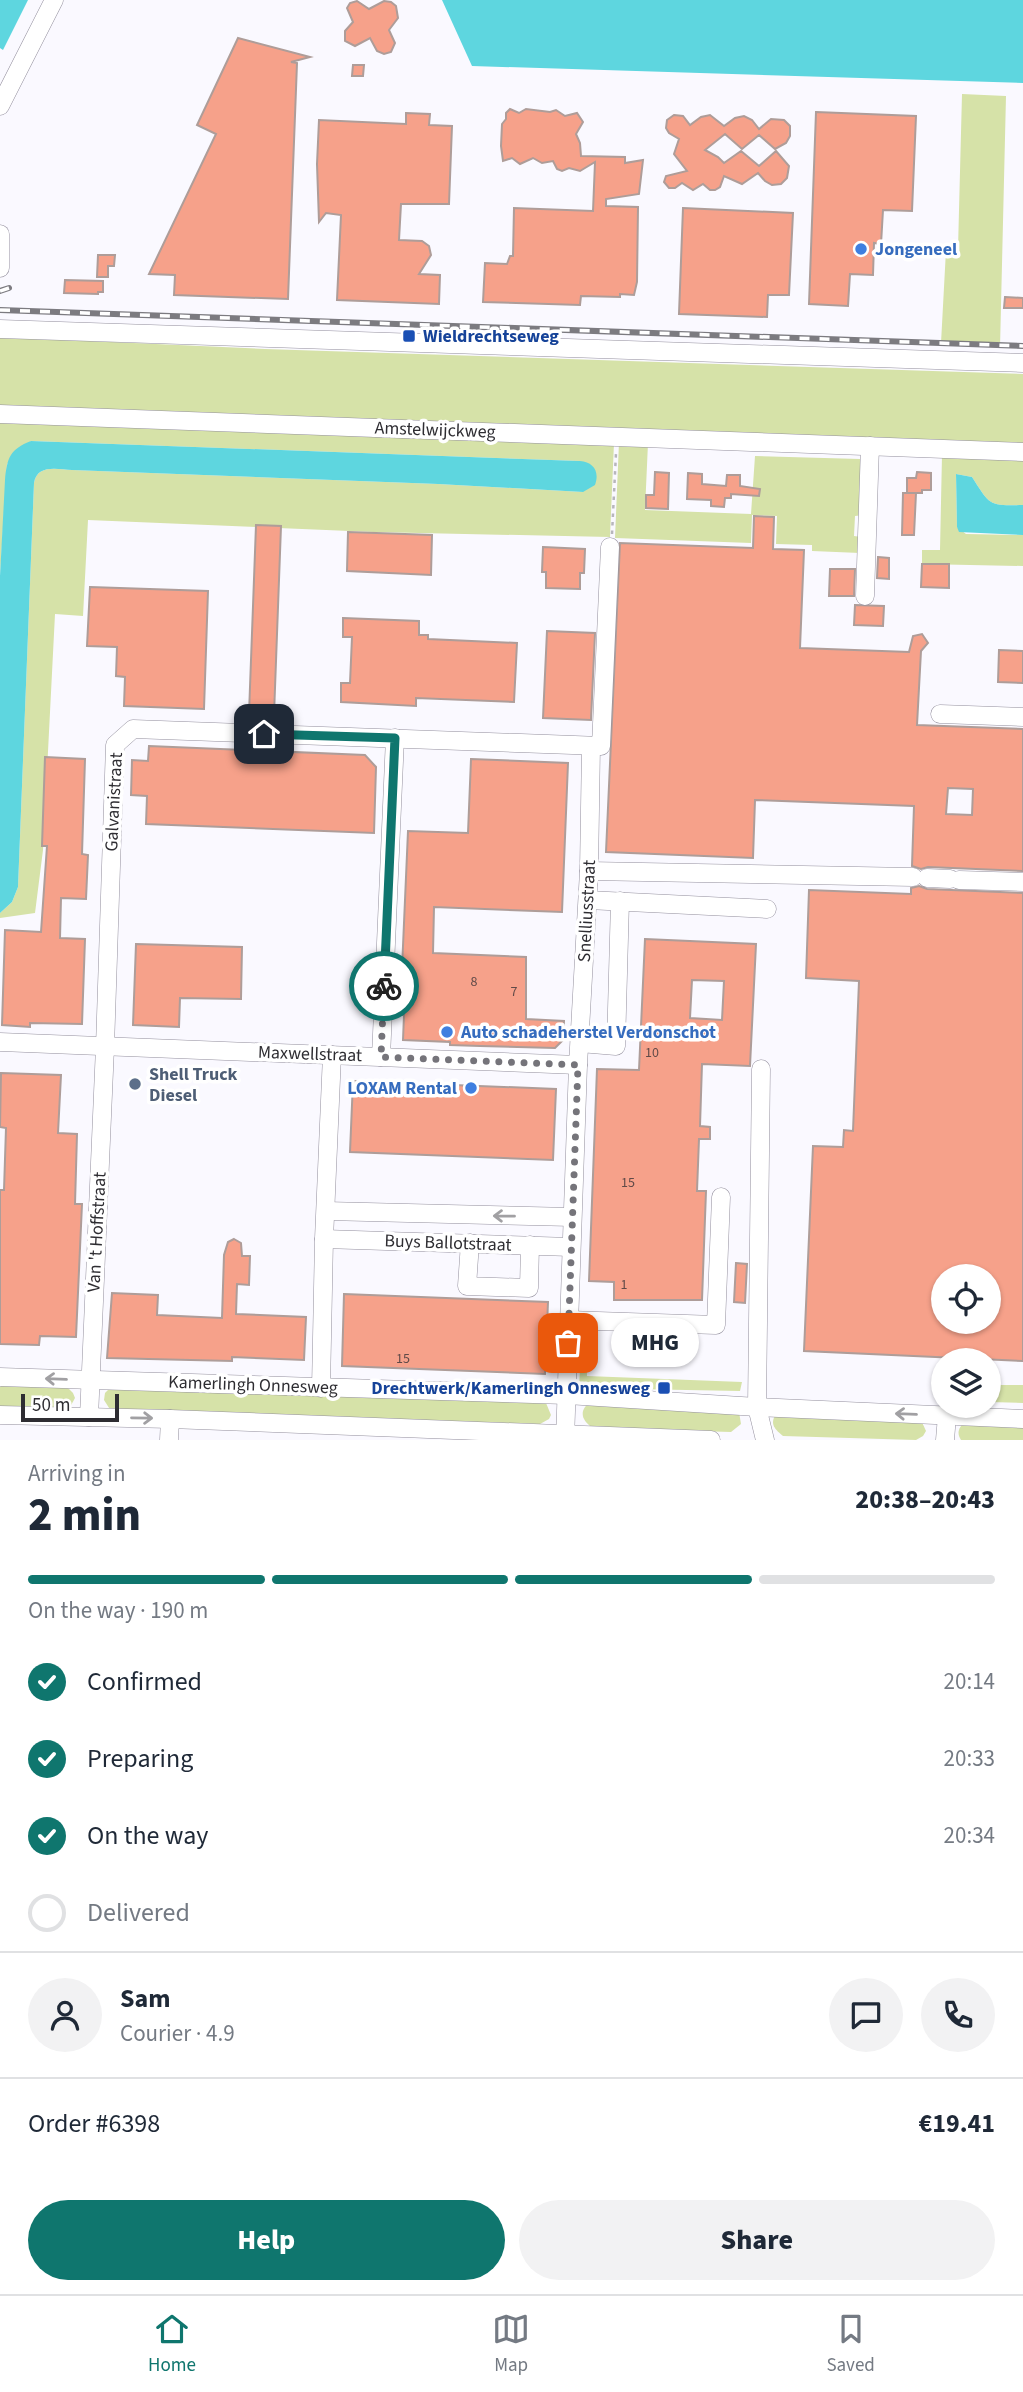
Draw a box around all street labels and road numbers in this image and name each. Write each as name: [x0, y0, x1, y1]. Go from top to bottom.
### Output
street label: Amstelwijckweg: [374, 415, 496, 445]
street label: Galvanistraat: [99, 752, 129, 852]
street label: Snelliusstraat: [572, 859, 602, 963]
street label: Maxwellstraat: [257, 1040, 363, 1068]
street label: Van 't Hoffstraat: [81, 1171, 113, 1293]
street label: Buys Ballotstraat: [384, 1228, 512, 1258]
street label: Kamerlingh Onnesweg: [168, 1370, 338, 1400]

